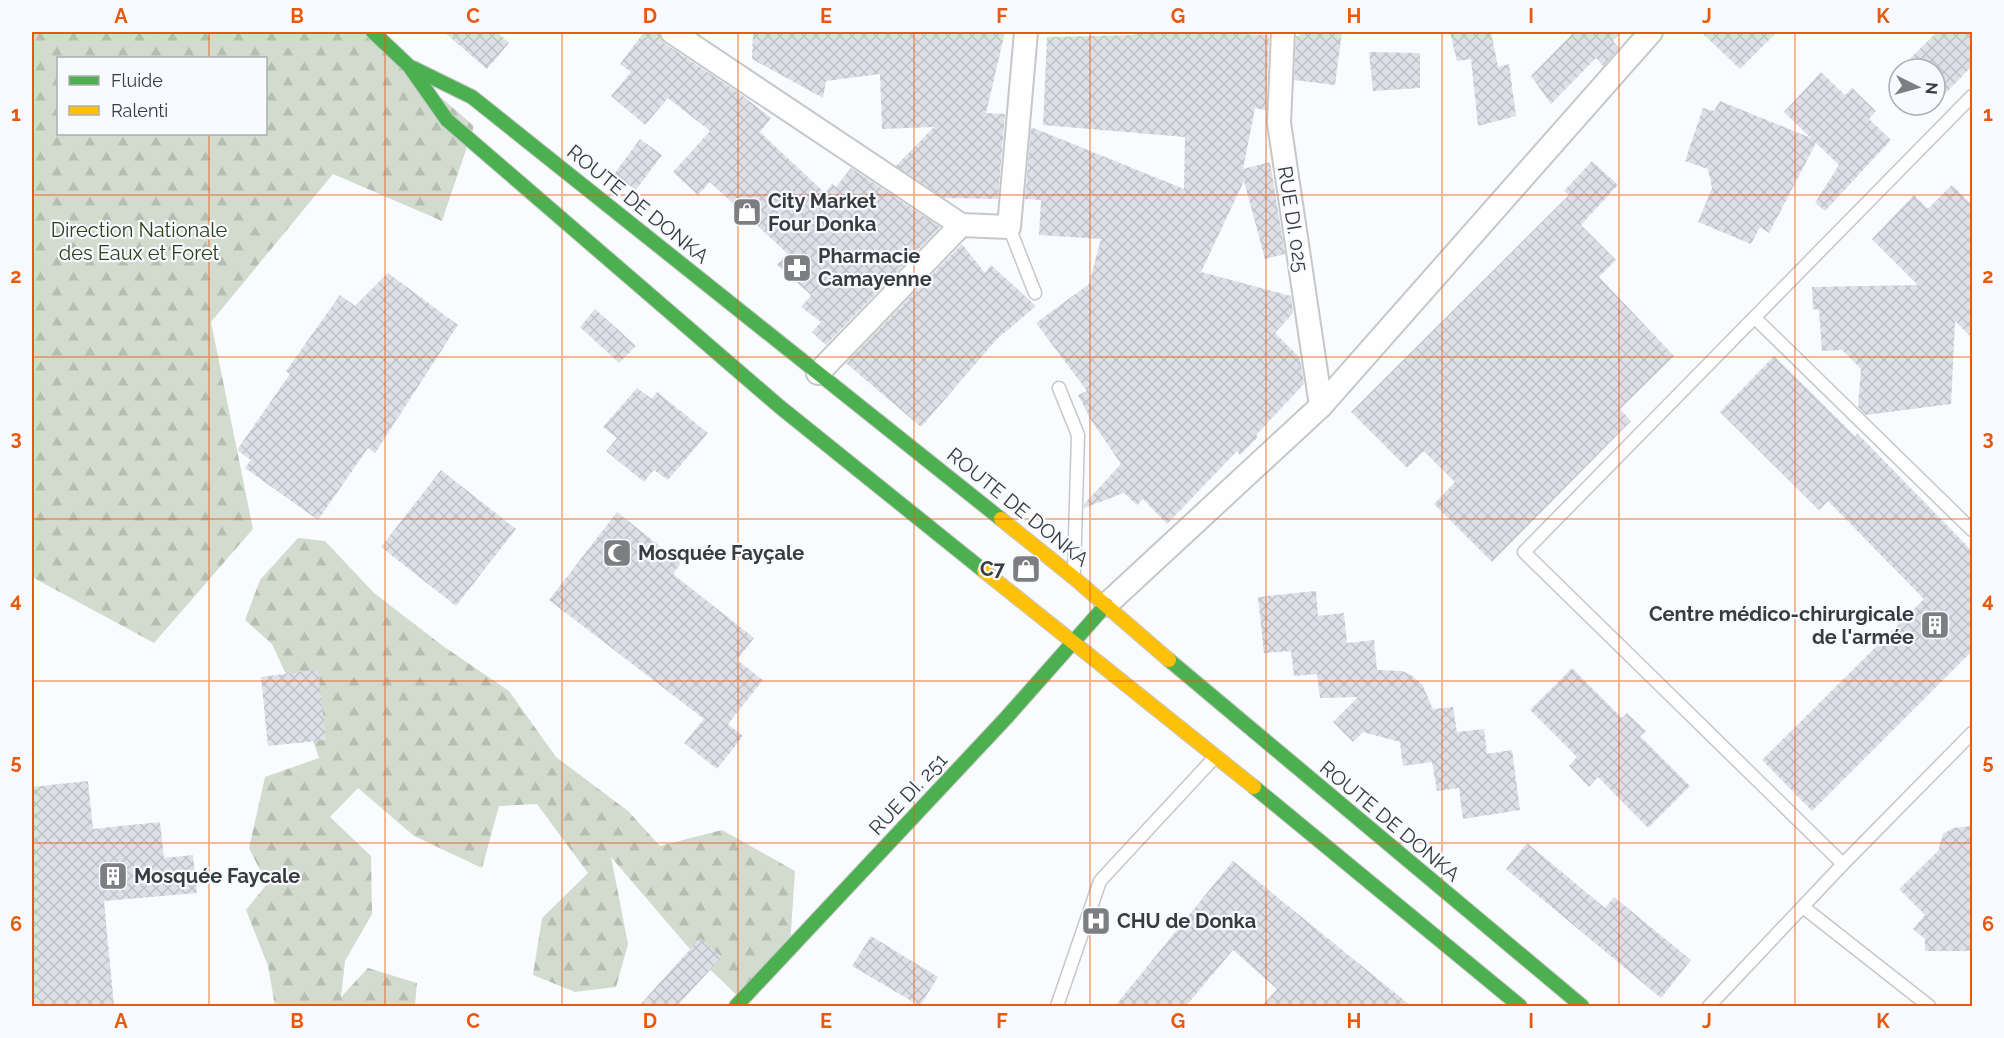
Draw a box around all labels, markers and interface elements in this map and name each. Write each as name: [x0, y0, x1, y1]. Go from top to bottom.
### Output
text: A: [114, 4, 128, 28]
text: B: [290, 4, 304, 28]
text: C: [466, 4, 480, 28]
text: D: [643, 4, 657, 28]
text: E: [820, 4, 832, 28]
text: F: [996, 4, 1008, 28]
text: G: [1171, 4, 1185, 28]
text: H: [1347, 4, 1361, 28]
text: I: [1528, 4, 1534, 28]
text: J: [1702, 4, 1712, 28]
text: K: [1876, 4, 1890, 28]
legend: [57, 57, 267, 135]
north arrow: [1887, 57, 1947, 117]
text: Fluide: [111, 70, 163, 91]
text: N: [1921, 81, 1941, 95]
text: Ralenti: [111, 100, 168, 121]
text: 1: [11, 102, 21, 126]
text: 1: [1983, 102, 1993, 126]
street label: ROUTE DE DONKA: [562, 139, 714, 269]
street label: RUE DI. 025: [1273, 164, 1313, 274]
place label: City Market Four Donka: [768, 189, 877, 236]
shop icon: City Market Four Donka: [731, 196, 763, 228]
park label: Direction Nationale des Eaux et Foret: [51, 218, 228, 265]
place label: Pharmacie Camayenne: [818, 244, 932, 291]
pharmacy icon: Pharmacie Camayenne: [781, 252, 813, 284]
text: 2: [10, 264, 22, 288]
text: 2: [1982, 264, 1994, 288]
text: 3: [10, 426, 22, 450]
text: 3: [1982, 426, 1994, 450]
street label: ROUTE DE DONKA: [942, 442, 1094, 572]
mosque icon: Mosquée Fayçale: [601, 537, 633, 569]
place label: Mosquée Fayçale: [638, 541, 804, 565]
shop icon: C7: [1010, 553, 1042, 585]
place label: C7: [980, 557, 1006, 581]
text: 4: [10, 588, 22, 612]
text: 4: [1982, 588, 1994, 612]
place label: Centre médico-chirurgicale de l'armée: [1649, 602, 1914, 649]
building icon: Centre médico-chirurgicale de l'armée: [1919, 609, 1951, 641]
street label: RUE DI. 251: [864, 748, 952, 840]
text: 5: [10, 750, 22, 774]
text: 5: [1982, 750, 1994, 774]
street label: ROUTE DE DONKA: [1315, 755, 1465, 887]
building icon: Mosquée Faycale: [97, 860, 129, 892]
place label: Mosquée Faycale: [134, 864, 300, 888]
hospital icon: CHU de Donka: [1080, 905, 1112, 937]
place label: CHU de Donka: [1117, 909, 1256, 933]
text: 6: [10, 912, 22, 936]
text: 6: [1982, 912, 1994, 936]
text: A: [114, 1009, 128, 1033]
text: B: [290, 1009, 304, 1033]
text: C: [466, 1009, 480, 1033]
text: D: [643, 1009, 657, 1033]
text: E: [820, 1009, 832, 1033]
text: F: [996, 1009, 1008, 1033]
text: G: [1171, 1009, 1185, 1033]
text: H: [1347, 1009, 1361, 1033]
text: I: [1528, 1009, 1534, 1033]
text: J: [1702, 1009, 1712, 1033]
text: K: [1876, 1009, 1890, 1033]

